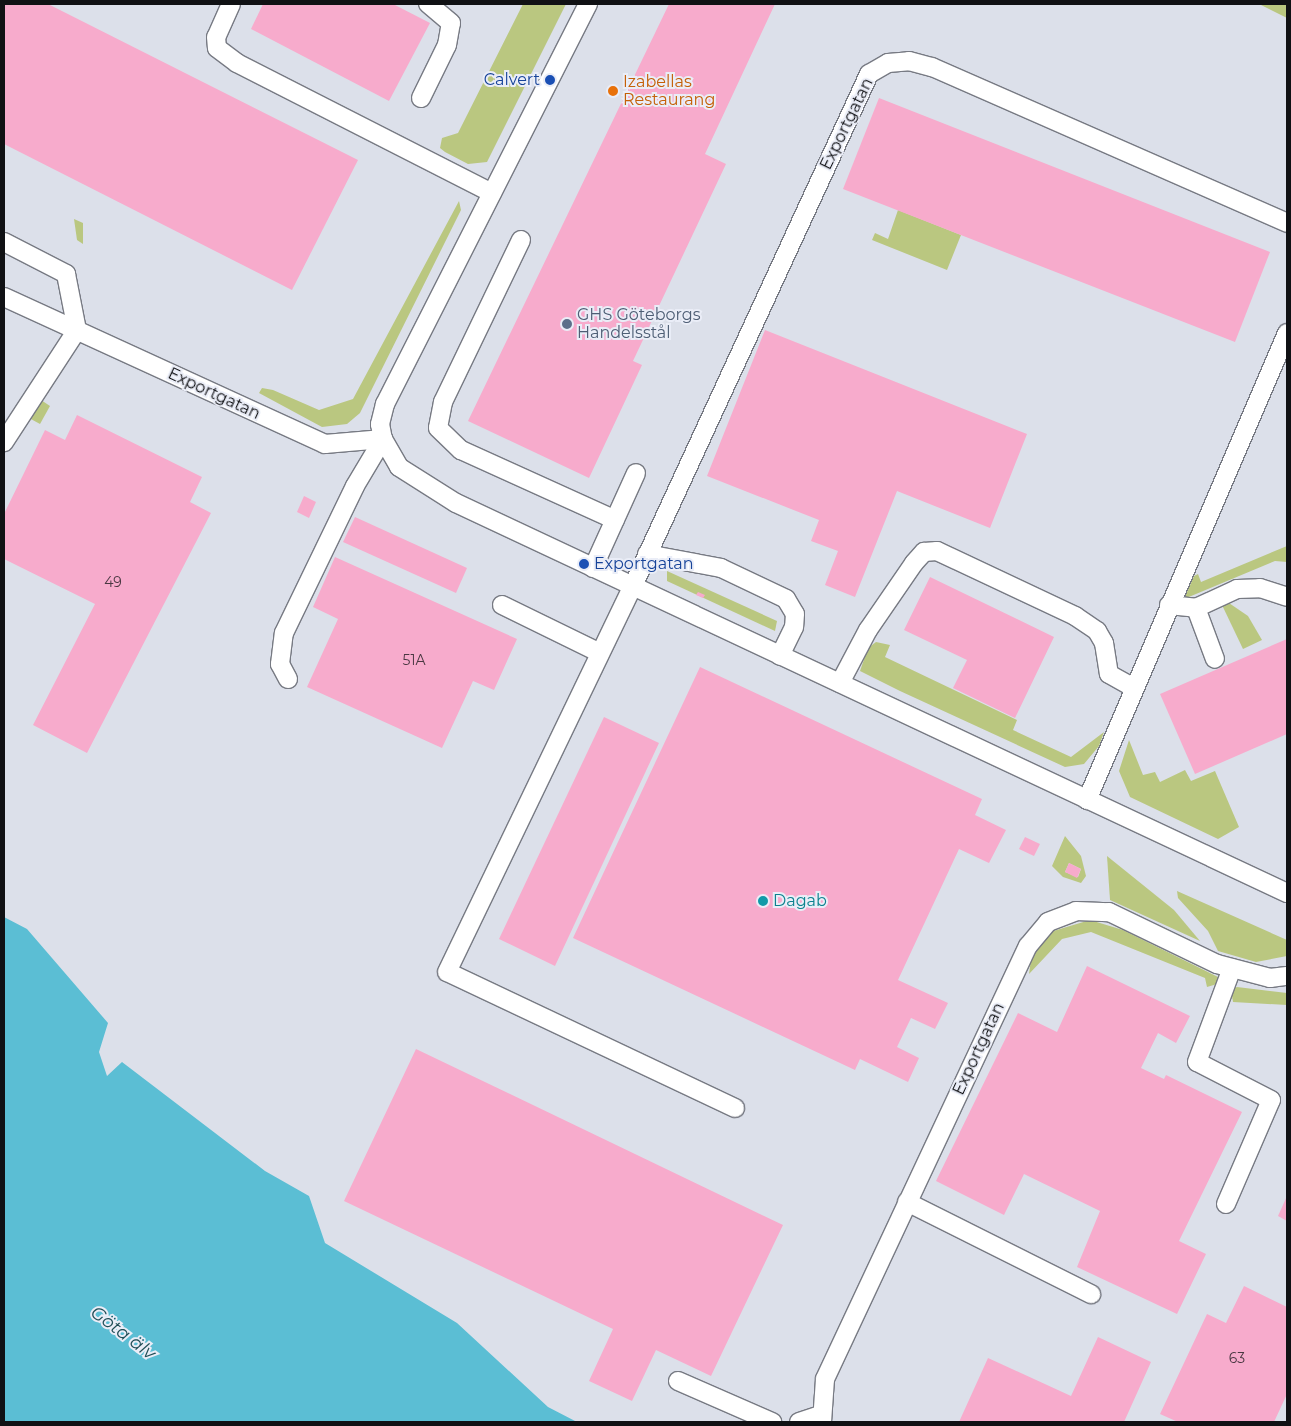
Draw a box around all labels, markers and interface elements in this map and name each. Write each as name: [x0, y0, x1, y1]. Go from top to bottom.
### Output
place label: Calvert: [484, 70, 540, 90]
place label: Izabellas Restaurang: [623, 72, 715, 110]
marker: Calvert: [544, 74, 556, 86]
street label: Exportgatan: [817, 75, 877, 173]
marker: Izabellas Restaurang: [607, 85, 619, 97]
place label: GHS Göteborgs Handelsstål: [577, 305, 701, 343]
marker: GHS Göteborgs Handelsstål: [561, 318, 573, 330]
street label: Exportgatan: [165, 364, 263, 424]
place label: Exportgatan: [594, 554, 694, 574]
marker: Exportgatan: [578, 558, 590, 570]
house number: 49: [104, 574, 122, 590]
house number: 51A: [402, 652, 426, 668]
place label: Dagab: [773, 891, 827, 911]
marker: Dagab: [757, 895, 769, 907]
street label: Exportgatan: [949, 1000, 1009, 1098]
water label: Göta älv: [86, 1302, 160, 1364]
house number: 63: [1229, 1350, 1245, 1366]

